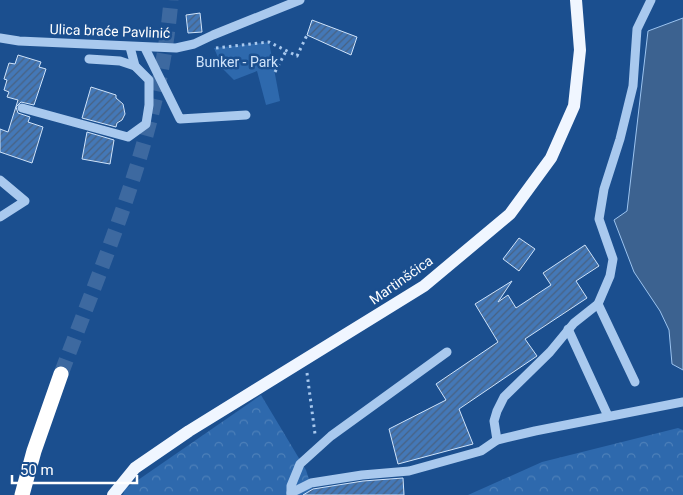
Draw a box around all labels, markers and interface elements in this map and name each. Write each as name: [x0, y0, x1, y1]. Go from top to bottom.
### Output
street label: Ulica braće Pavlinić: [49, 21, 171, 41]
park label: Bunker - Park: [196, 54, 279, 70]
street label: Martinšćica: [366, 252, 436, 308]
scale bar: [12, 452, 138, 484]
text: 50 m: [20, 461, 54, 479]

